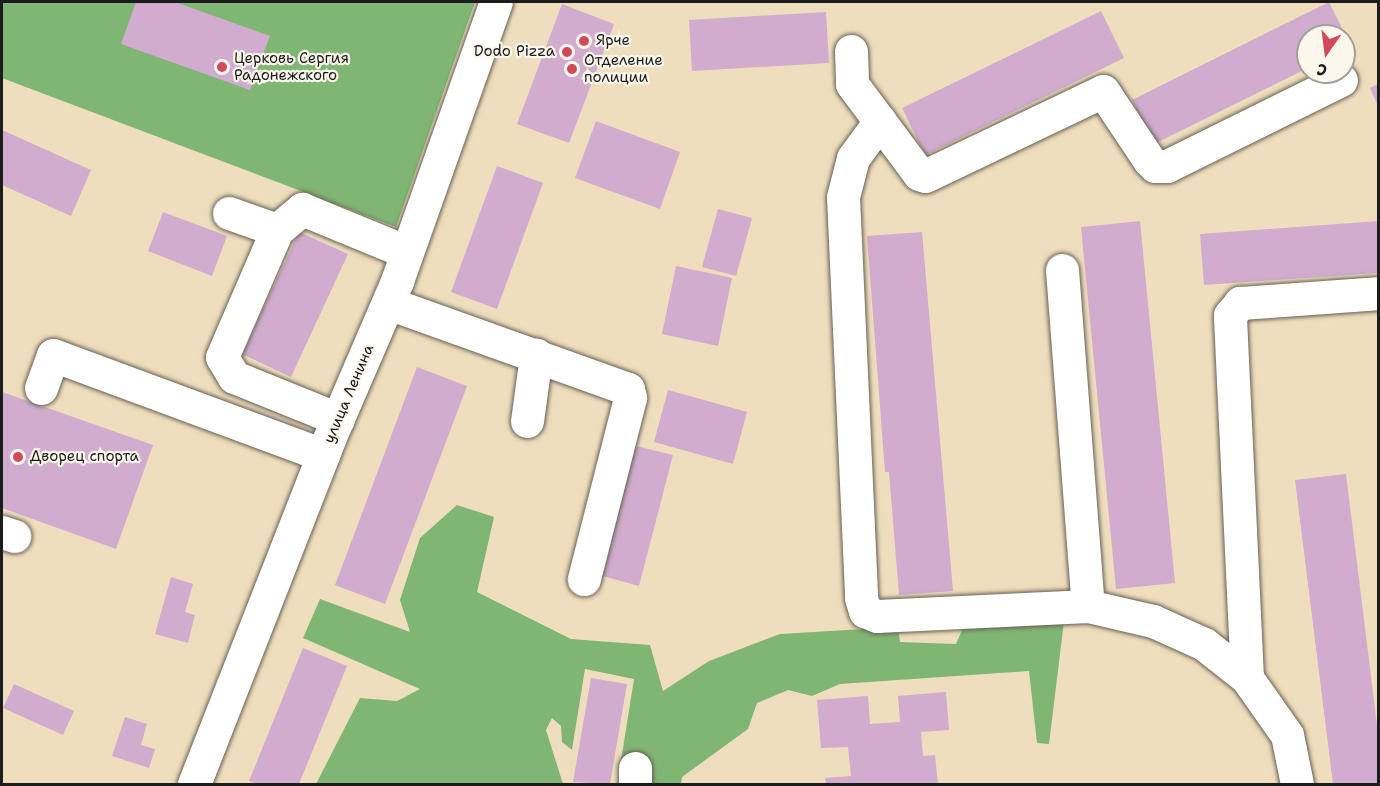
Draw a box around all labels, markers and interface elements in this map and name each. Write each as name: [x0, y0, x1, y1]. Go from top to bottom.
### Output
north arrow: [1296, 24, 1356, 84]
place label: Ярче: [596, 32, 630, 50]
marker: Ярче: [577, 34, 591, 48]
place label: Dodo Pizza: [474, 43, 555, 61]
marker: Dodo Pizza: [560, 45, 574, 59]
place label: Церковь Сергия Радонежского: [234, 49, 349, 84]
place label: Отделение полиции: [584, 51, 663, 86]
text: С: [1315, 59, 1329, 81]
marker: Церковь Сергия Радонежского: [215, 60, 229, 74]
marker: Отделение полиции: [565, 62, 579, 76]
street label: улица Ленина: [320, 342, 378, 446]
place label: Дворец спорта: [30, 448, 139, 466]
marker: Дворец спорта: [11, 450, 25, 464]

